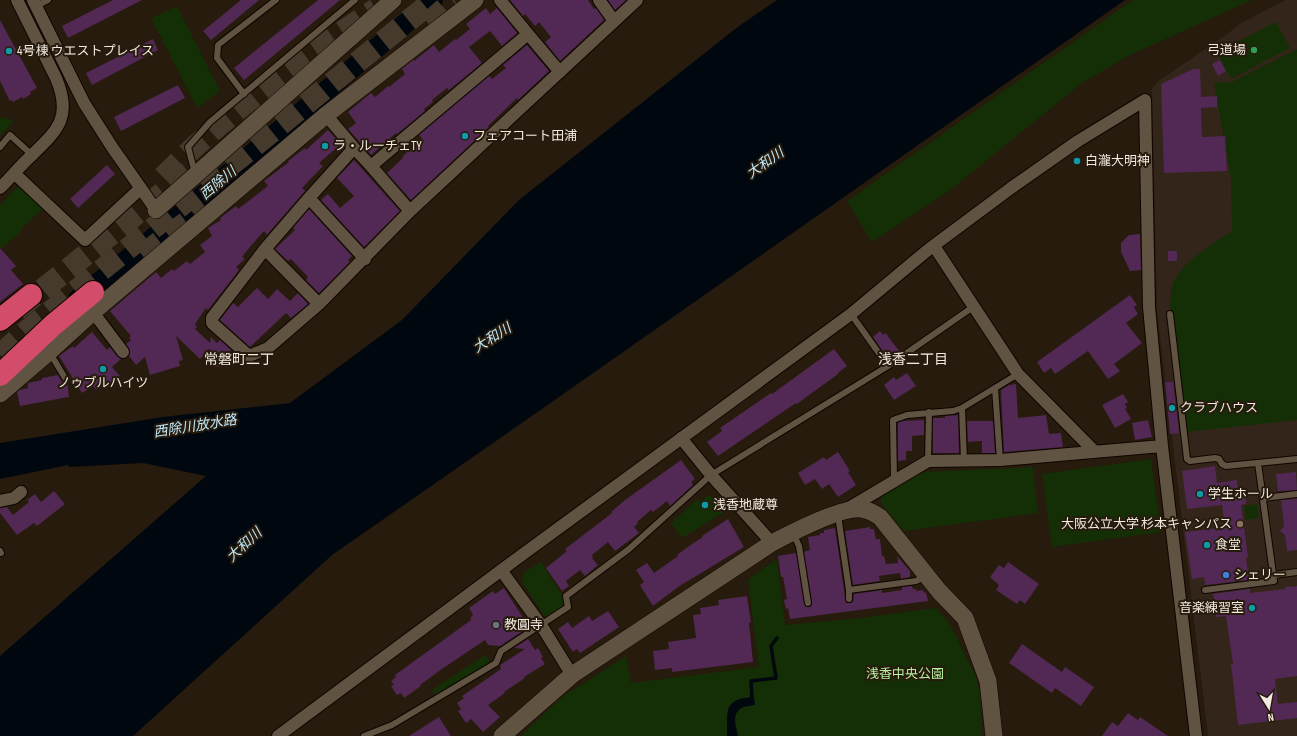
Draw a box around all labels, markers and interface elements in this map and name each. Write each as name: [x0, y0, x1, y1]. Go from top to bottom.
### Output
place label: 弓道場: [1207, 42, 1246, 58]
place label: 4号棟 ウエストプレイス: [17, 43, 154, 59]
marker: 弓道場: [1249, 45, 1259, 55]
marker: 4号棟 ウエストプレイス: [4, 46, 14, 56]
place label: フェアコート田浦: [473, 128, 577, 144]
marker: フェアコート田浦: [460, 131, 470, 141]
place label: ラ・ルーチェTY: [333, 138, 422, 154]
marker: ラ・ルーチェTY: [320, 141, 330, 151]
water label: 大和川: [743, 143, 789, 182]
place label: 白瀧大明神: [1085, 153, 1150, 169]
marker: 白瀧大明神: [1072, 156, 1082, 166]
water label: 西除川: [196, 162, 241, 203]
water label: 大和川: [470, 319, 516, 356]
district label: 常磐町二丁: [204, 351, 274, 368]
district label: 浅香二丁目: [878, 351, 948, 368]
marker: ノゥブルハイツ: [98, 364, 108, 374]
place label: ノゥブルハイツ: [58, 375, 148, 391]
place label: クラブハウス: [1180, 400, 1258, 416]
marker: クラブハウス: [1167, 403, 1177, 413]
water label: 西除川放水路: [152, 411, 239, 441]
place label: 学生ホール: [1208, 486, 1273, 502]
marker: 学生ホール: [1195, 489, 1205, 499]
place label: 浅香地蔵尊: [713, 497, 778, 513]
marker: 浅香地蔵尊: [700, 500, 710, 510]
place label: 大阪公立大学 杉本キャンパス: [1061, 516, 1232, 532]
marker: 大阪公立大学 杉本キャンパス: [1235, 519, 1245, 529]
water label: 大和川: [223, 523, 267, 566]
place label: 食堂: [1215, 537, 1241, 553]
marker: 食堂: [1202, 540, 1212, 550]
place label: シェリー: [1234, 567, 1286, 583]
marker: シェリー: [1221, 570, 1231, 580]
place label: 音楽練習室: [1179, 600, 1244, 616]
marker: 音楽練習室: [1247, 603, 1257, 613]
place label: 教圓寺: [504, 617, 543, 633]
marker: 教圓寺: [491, 620, 501, 630]
park label: 浅香中央公園: [866, 666, 944, 682]
north arrow: [1249, 688, 1289, 728]
text: N: [1267, 710, 1275, 724]

